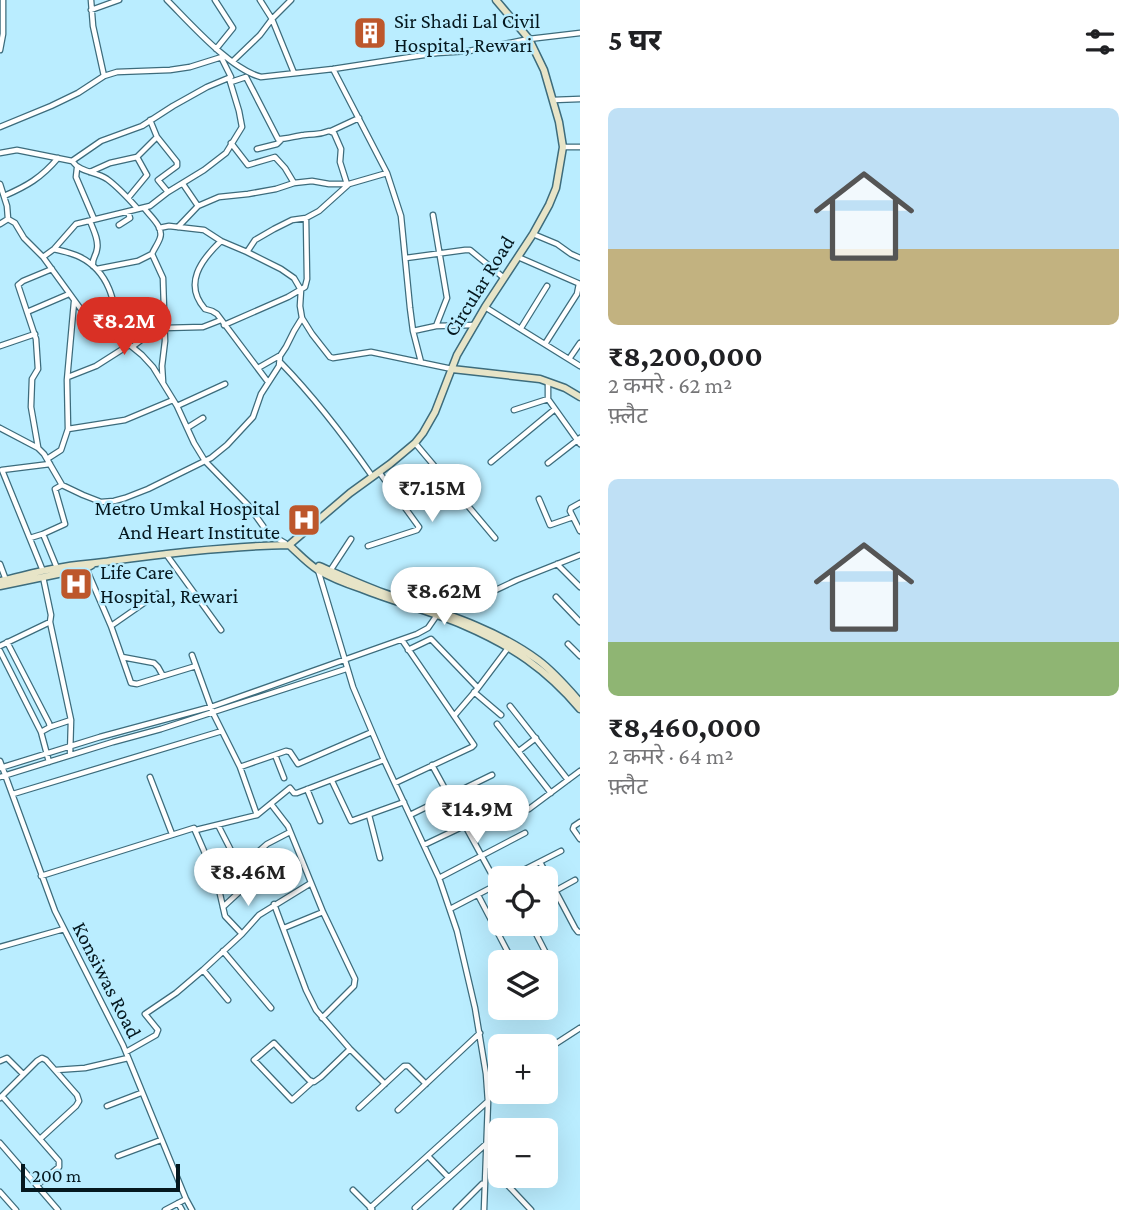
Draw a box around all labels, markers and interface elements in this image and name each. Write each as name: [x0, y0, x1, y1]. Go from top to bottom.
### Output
place label: Sir Shadi Lal Civil Hospital, Rewari: [394, 9, 540, 57]
building icon: Sir Shadi Lal Civil Hospital, Rewari: [351, 14, 389, 52]
text: 5 घर: [608, 23, 661, 56]
icon: filters: [1081, 23, 1119, 61]
icon: home: [801, 153, 927, 279]
street label: Circular Road: [439, 231, 519, 341]
pin: ₹8.2M: [75, 298, 173, 357]
text: ₹8.2M: [92, 307, 156, 333]
text: ₹8,200,000: [608, 339, 763, 372]
text: 2 कमरे · 62 m²: [608, 372, 732, 398]
text: फ़्लैट: [608, 402, 648, 428]
pin: ₹7.15M: [375, 464, 489, 524]
text: ₹7.15M: [398, 474, 466, 500]
place label: Metro Umkal Hospital And Heart Institute: [94, 496, 280, 544]
hospital icon: Metro Umkal Hospital And Heart Institute: [285, 501, 323, 539]
icon: home: [801, 524, 927, 650]
place label: Life Care Hospital, Rewari: [100, 560, 239, 608]
hospital icon: Life Care Hospital, Rewari: [57, 565, 95, 603]
pin: ₹8.62M: [387, 568, 501, 627]
text: ₹8.62M: [407, 577, 481, 603]
text: ₹8,460,000: [608, 710, 761, 743]
text: 2 कमरे · 64 m²: [608, 743, 733, 769]
text: फ़्लैट: [608, 773, 648, 799]
pin: ₹14.9M: [420, 786, 534, 845]
text: ₹14.9M: [441, 795, 513, 821]
pin: ₹8.46M: [191, 848, 305, 908]
text: ₹8.46M: [210, 858, 286, 884]
map controls: [488, 866, 558, 1188]
button: locate: [488, 866, 558, 936]
street label: Konsiwas Road: [67, 918, 147, 1042]
button: layers: [488, 950, 558, 1020]
button: +: [488, 1034, 558, 1104]
button: −: [488, 1118, 558, 1188]
scale bar: [21, 1161, 180, 1193]
text: 200 m: [32, 1165, 81, 1186]

